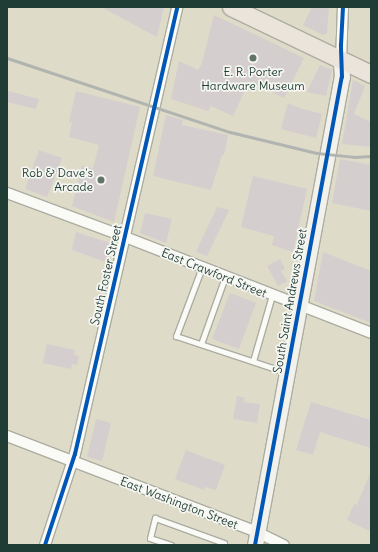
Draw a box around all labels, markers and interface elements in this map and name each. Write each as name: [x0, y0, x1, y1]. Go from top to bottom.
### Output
marker: E. R. Porter Hardware Museum: [248, 53, 258, 63]
place label: E. R. Porter Hardware Museum: [201, 65, 305, 93]
place label: Rob & Dave's Arcade: [22, 166, 93, 194]
marker: Rob & Dave's Arcade: [96, 175, 106, 185]
street label: South Foster Street: [87, 223, 125, 327]
street label: South Saint Andrews Street: [270, 228, 310, 374]
street label: East Crawford Street: [159, 245, 269, 301]
street label: East Washington Street: [118, 474, 240, 532]

